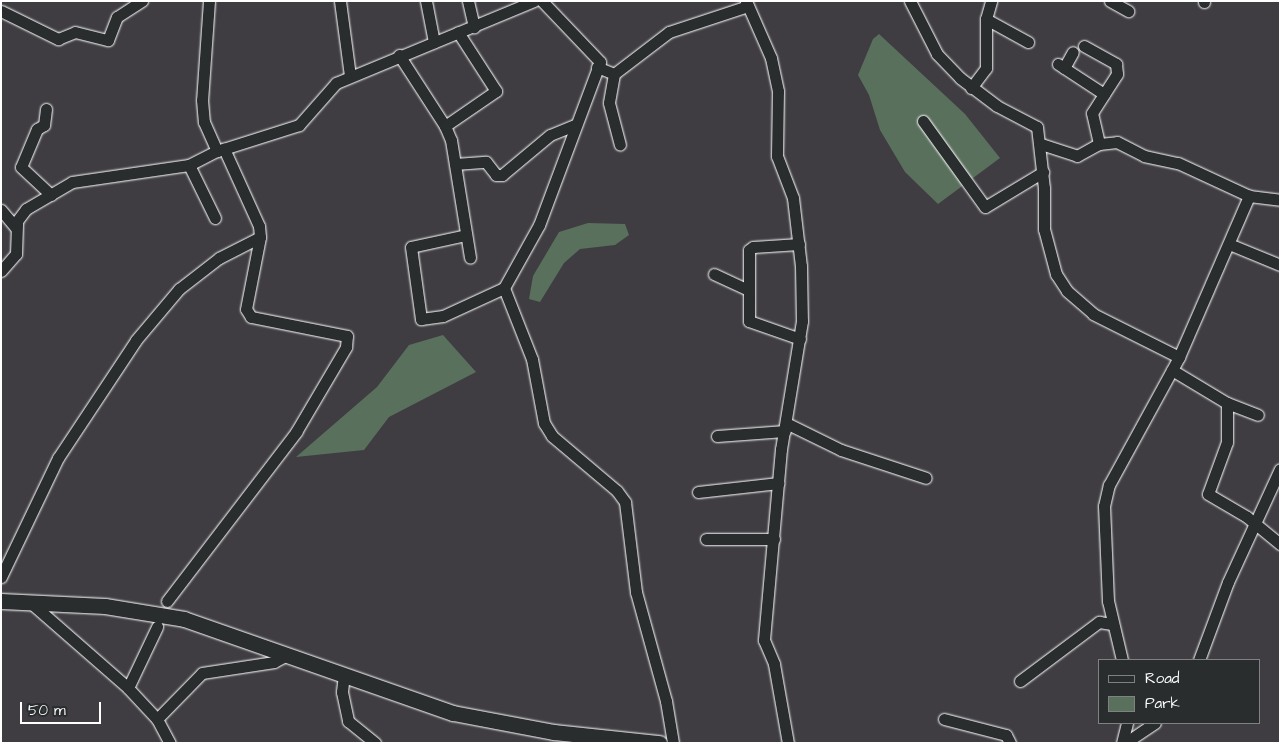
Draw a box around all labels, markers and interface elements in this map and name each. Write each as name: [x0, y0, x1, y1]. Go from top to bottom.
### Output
legend: [1098, 659, 1261, 724]
text: Road: [1145, 668, 1179, 689]
scale bar: [22, 692, 104, 724]
text: Park: [1145, 693, 1180, 714]
text: 50 m: [28, 700, 66, 721]

